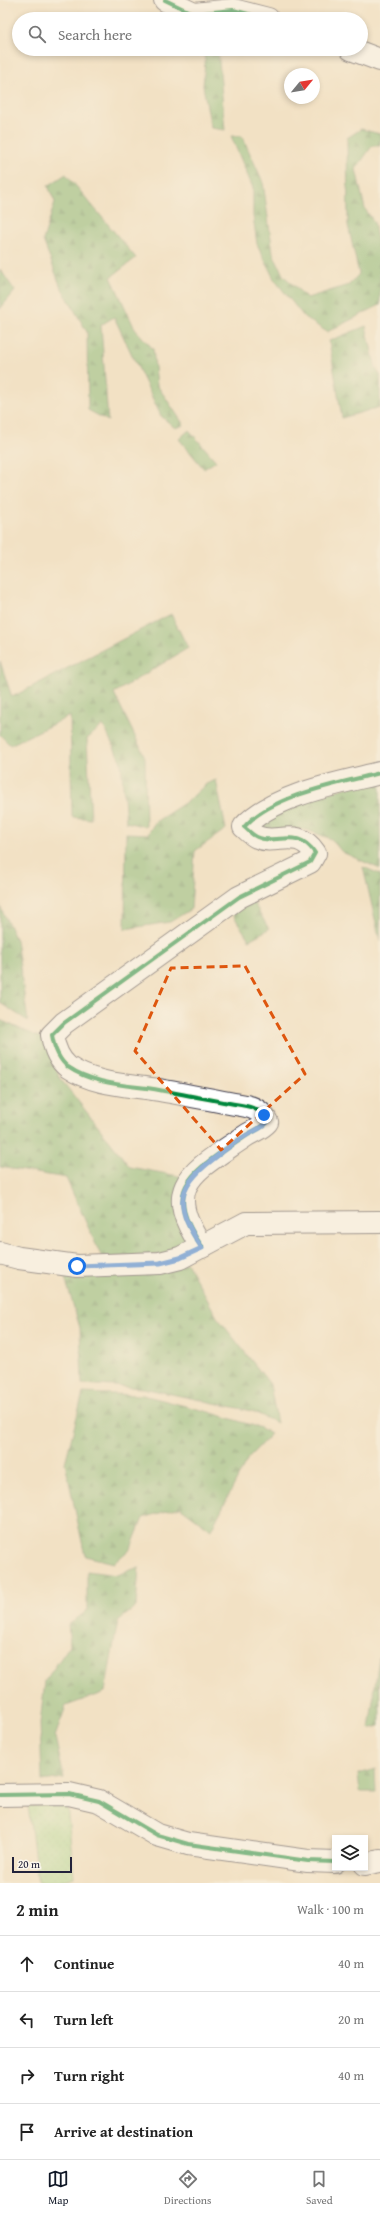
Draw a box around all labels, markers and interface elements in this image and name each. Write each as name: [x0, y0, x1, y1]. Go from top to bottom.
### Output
search box: [12, 12, 368, 56]
icon: search: [26, 23, 48, 45]
text: Search here: [58, 24, 132, 45]
north arrow: [284, 68, 320, 104]
route end: [255, 1106, 273, 1124]
route start: [68, 1257, 86, 1275]
map controls: [332, 1835, 368, 1871]
button: layers: [332, 1835, 368, 1871]
scale bar: [12, 1855, 72, 1874]
text: 20 m: [18, 1856, 40, 1872]
text: 2 min: [16, 1897, 58, 1922]
text: Walk · 100 m: [297, 1900, 364, 1919]
icon: ahead: [16, 1953, 38, 1975]
text: Continue: [54, 1953, 115, 1974]
text: 40 m: [338, 1954, 364, 1973]
icon: left: [16, 2009, 38, 2031]
text: Turn left: [54, 2009, 113, 2030]
text: 20 m: [338, 2010, 364, 2029]
icon: right: [16, 2065, 38, 2087]
text: Turn right: [54, 2065, 125, 2086]
text: 40 m: [338, 2066, 364, 2085]
icon: arrive: [16, 2121, 38, 2143]
text: Arrive at destination: [54, 2121, 193, 2142]
tab: Map: [47, 2168, 69, 2208]
tab: Directions: [164, 2168, 211, 2208]
tab: Saved: [306, 2168, 333, 2208]

